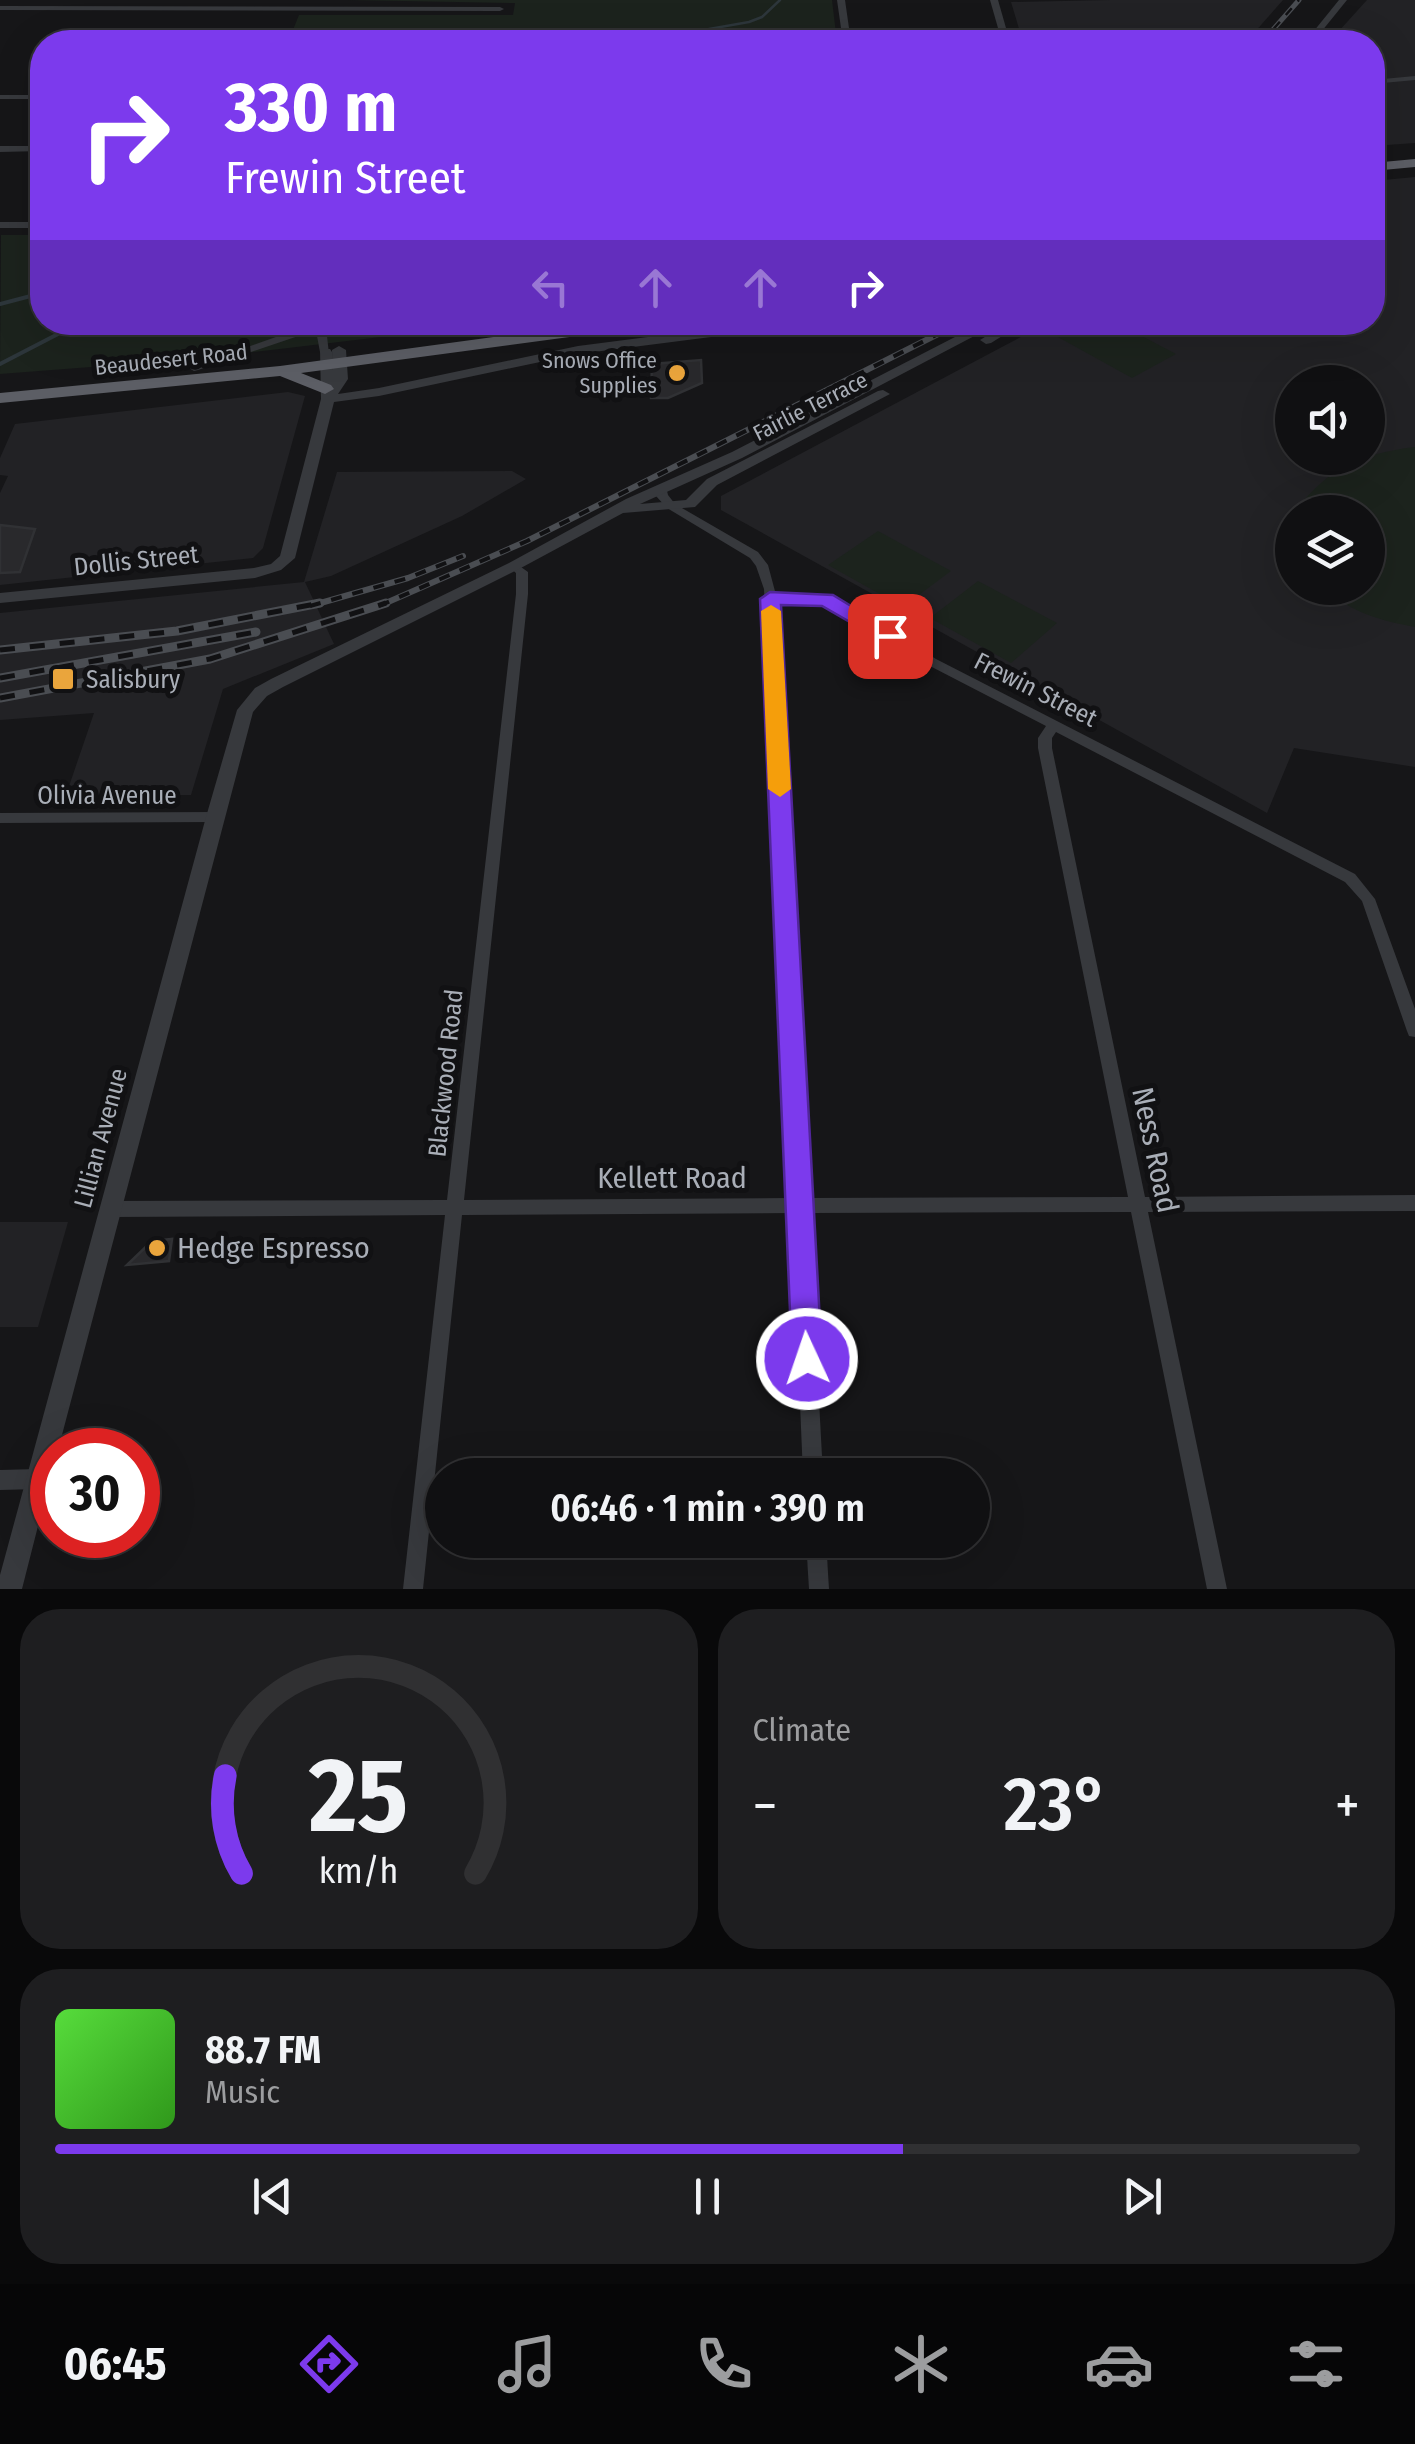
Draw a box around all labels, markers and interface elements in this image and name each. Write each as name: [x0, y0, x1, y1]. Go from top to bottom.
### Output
text: 330 m: [225, 66, 397, 150]
icon: right: [60, 70, 190, 200]
text: Frewin Street: [225, 151, 466, 205]
icon: left: [523, 260, 578, 315]
icon: ahead: [628, 260, 683, 315]
icon: ahead: [733, 260, 788, 315]
icon: right: [838, 260, 893, 315]
street label: Beaudesert Road: [93, 338, 249, 381]
place label: Snows Office Supplies: [542, 347, 657, 399]
marker: Snows Office Supplies: [666, 362, 688, 384]
map controls: [1275, 365, 1385, 605]
button: sound: [1275, 365, 1385, 475]
street label: Fairlie Terrace: [748, 366, 872, 447]
button: layers: [1275, 495, 1385, 605]
street label: Dollis Street: [72, 539, 201, 582]
pin: [848, 594, 933, 679]
icon: arrive: [863, 609, 918, 664]
street label: Frewin Street: [969, 646, 1103, 734]
place label: Salisbury: [86, 665, 180, 695]
marker: Salisbury: [50, 666, 76, 692]
street label: Olivia Avenue: [37, 781, 177, 811]
street label: Blackwood Road: [422, 988, 470, 1158]
street label: Lillian Avenue: [68, 1065, 134, 1211]
street label: Ness Road: [1124, 1084, 1186, 1216]
street label: Kellett Road: [597, 1160, 747, 1196]
place label: Hedge Espresso: [177, 1230, 370, 1266]
marker: Hedge Espresso: [146, 1237, 168, 1259]
position arrow: [755, 1307, 859, 1411]
speed limit sign: 30: [30, 1428, 160, 1558]
text: 06:46 · 1 min · 390 m: [550, 1485, 865, 1531]
text: Climate: [753, 1711, 851, 1749]
text: 25: [308, 1734, 408, 1859]
text: 23°: [1004, 1760, 1108, 1850]
text: −: [753, 1773, 777, 1839]
text: +: [1335, 1773, 1360, 1839]
text: km/h: [319, 1850, 399, 1892]
text: 88.7 FM: [205, 2027, 321, 2073]
text: Music: [205, 2073, 280, 2111]
icon: previous: [245, 2169, 300, 2224]
icon: pause: [680, 2169, 735, 2224]
icon: next: [1115, 2169, 1170, 2224]
icon: directions: [294, 2329, 364, 2399]
icon: music: [492, 2329, 562, 2399]
icon: phone: [689, 2329, 759, 2399]
icon: climate: [886, 2329, 956, 2399]
icon: car: [1084, 2329, 1154, 2399]
icon: filters: [1281, 2329, 1351, 2399]
text: 06:45: [64, 2337, 167, 2391]

